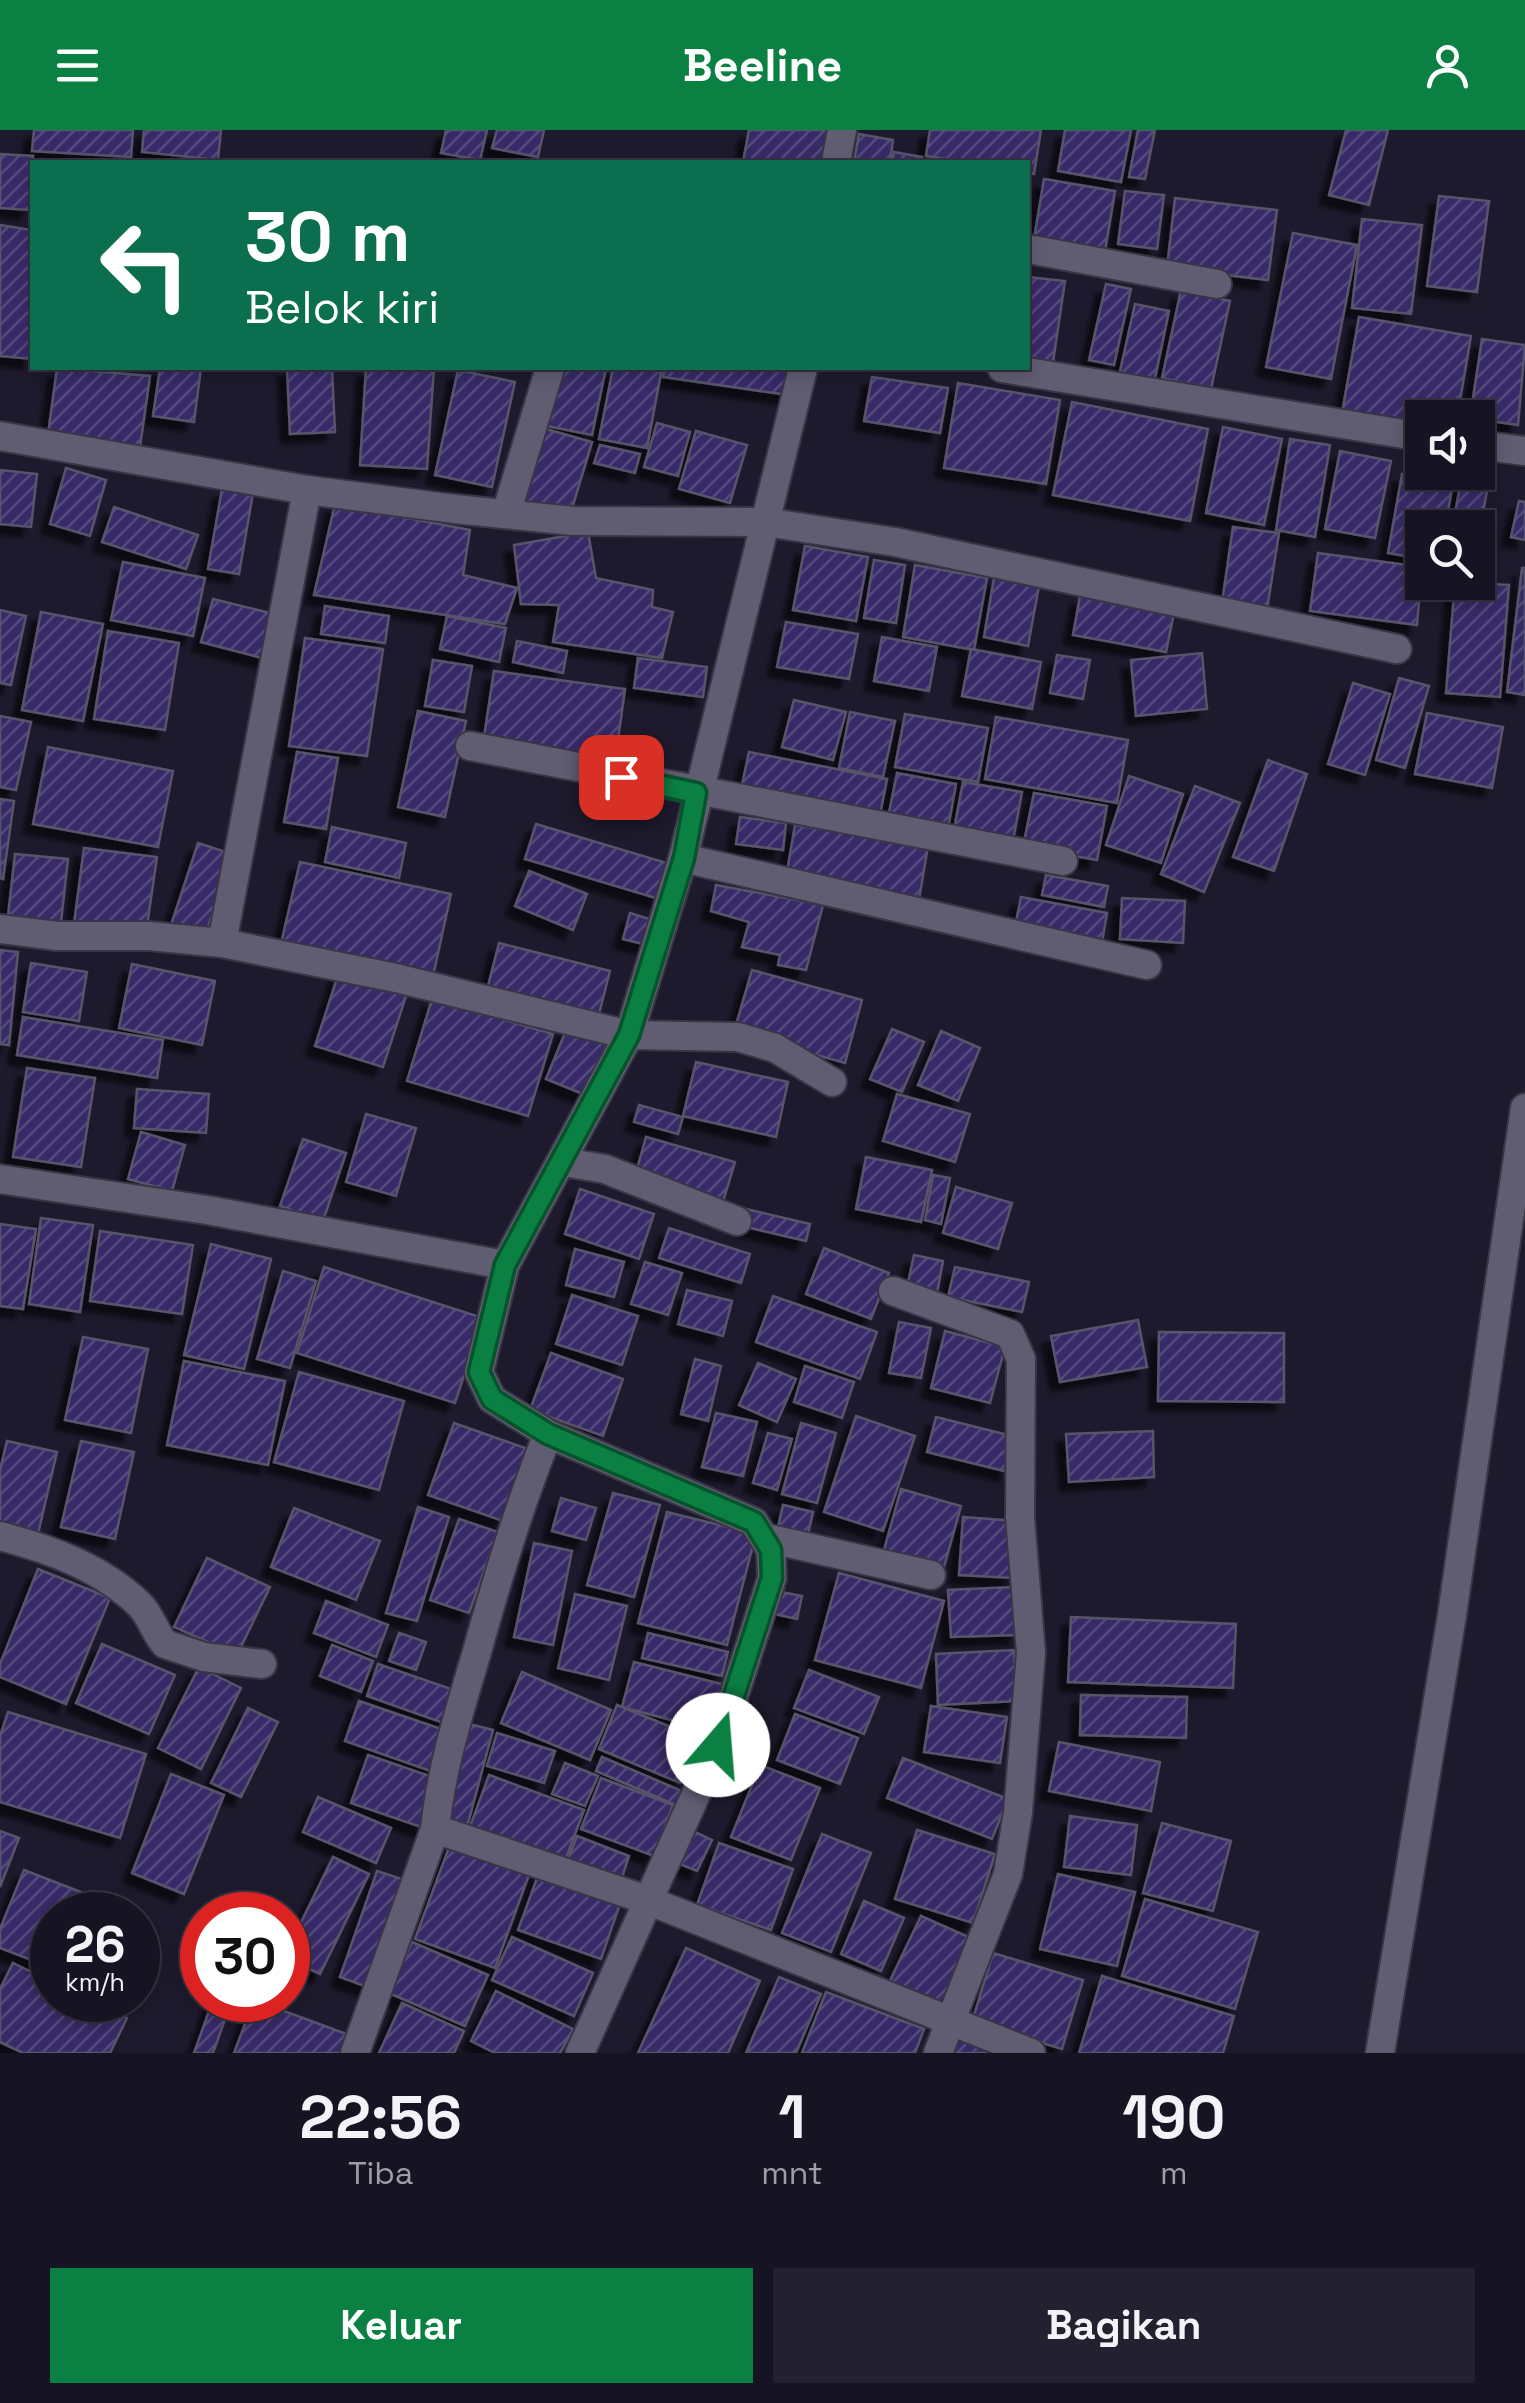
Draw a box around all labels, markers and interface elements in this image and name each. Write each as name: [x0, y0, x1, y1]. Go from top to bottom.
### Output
text: Beeline: [683, 37, 842, 94]
icon: menu: [50, 38, 105, 93]
icon: person: [1420, 38, 1475, 93]
text: 30 m: [245, 192, 410, 281]
icon: left: [80, 200, 210, 330]
text: Belok kiri: [245, 279, 439, 336]
map controls: [1405, 400, 1495, 600]
button: sound: [1405, 400, 1495, 490]
button: search: [1405, 510, 1495, 600]
pin: [579, 735, 664, 820]
icon: arrive: [594, 750, 649, 805]
position arrow: [666, 1693, 770, 1797]
speed limit sign: 30: [180, 1892, 310, 2022]
text: 26: [65, 1913, 125, 1977]
text: km/h: [65, 1966, 125, 1998]
text: 22:56: [300, 2079, 462, 2156]
text: 1: [778, 2079, 806, 2156]
text: 190: [1122, 2079, 1225, 2156]
text: Tiba: [348, 2153, 413, 2193]
text: mnt: [761, 2153, 823, 2193]
text: m: [1160, 2153, 1188, 2193]
button: Keluar: [50, 2268, 753, 2383]
button: Bagikan: [773, 2268, 1475, 2383]

